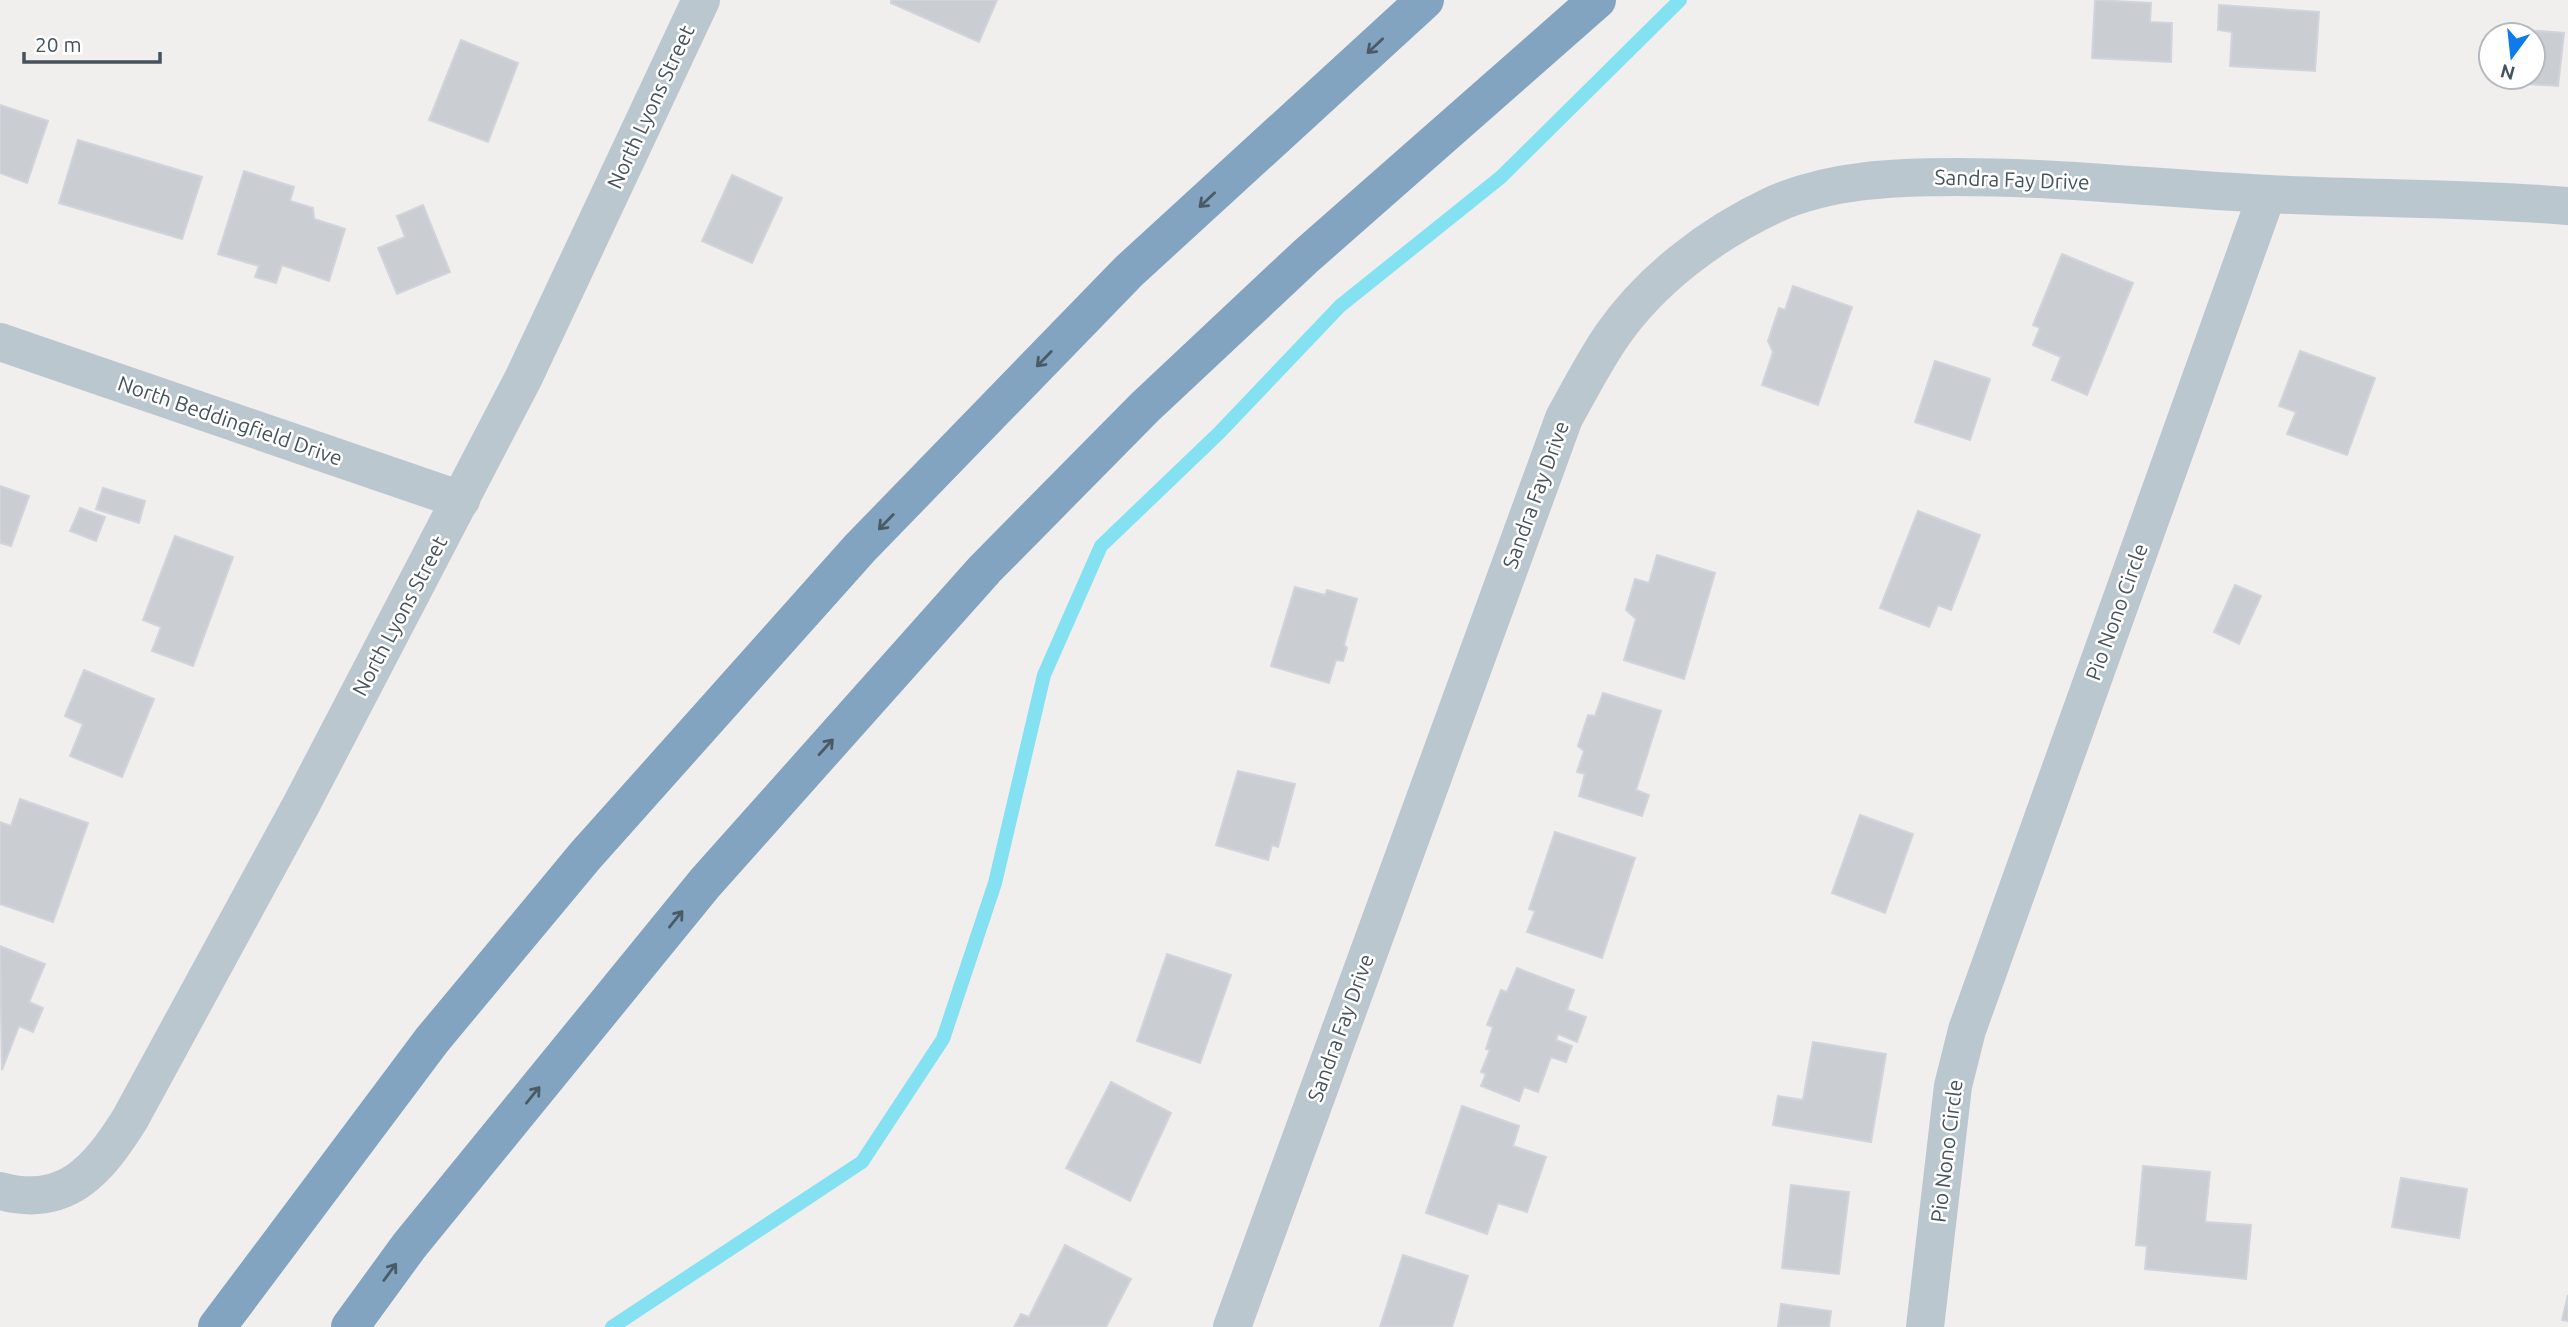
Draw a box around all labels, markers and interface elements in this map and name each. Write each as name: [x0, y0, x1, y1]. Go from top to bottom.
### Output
scale bar: [24, 21, 161, 65]
street label: North Lyons Street: [602, 21, 699, 192]
north arrow: [2477, 21, 2547, 91]
text: 20 m: [35, 32, 82, 56]
one-way arrow: [1366, 38, 1384, 54]
text: N: [2498, 60, 2517, 85]
street label: Sandra Fay Drive: [1934, 164, 2090, 194]
one-way arrow: [1198, 192, 1216, 208]
one-way arrow: [1036, 350, 1053, 367]
street label: North Beddingfield Drive: [115, 370, 346, 470]
street label: Sandra Fay Drive: [1497, 418, 1573, 572]
one-way arrow: [877, 513, 894, 530]
street label: North Lyons Street: [347, 531, 451, 700]
street label: Pio Nono Circle: [2080, 540, 2152, 683]
one-way arrow: [818, 739, 834, 757]
one-way arrow: [669, 910, 684, 928]
street label: Sandra Fay Drive: [1302, 951, 1378, 1105]
street label: Pio Nono Circle: [1925, 1078, 1967, 1224]
one-way arrow: [525, 1086, 540, 1104]
one-way arrow: [383, 1263, 397, 1282]

